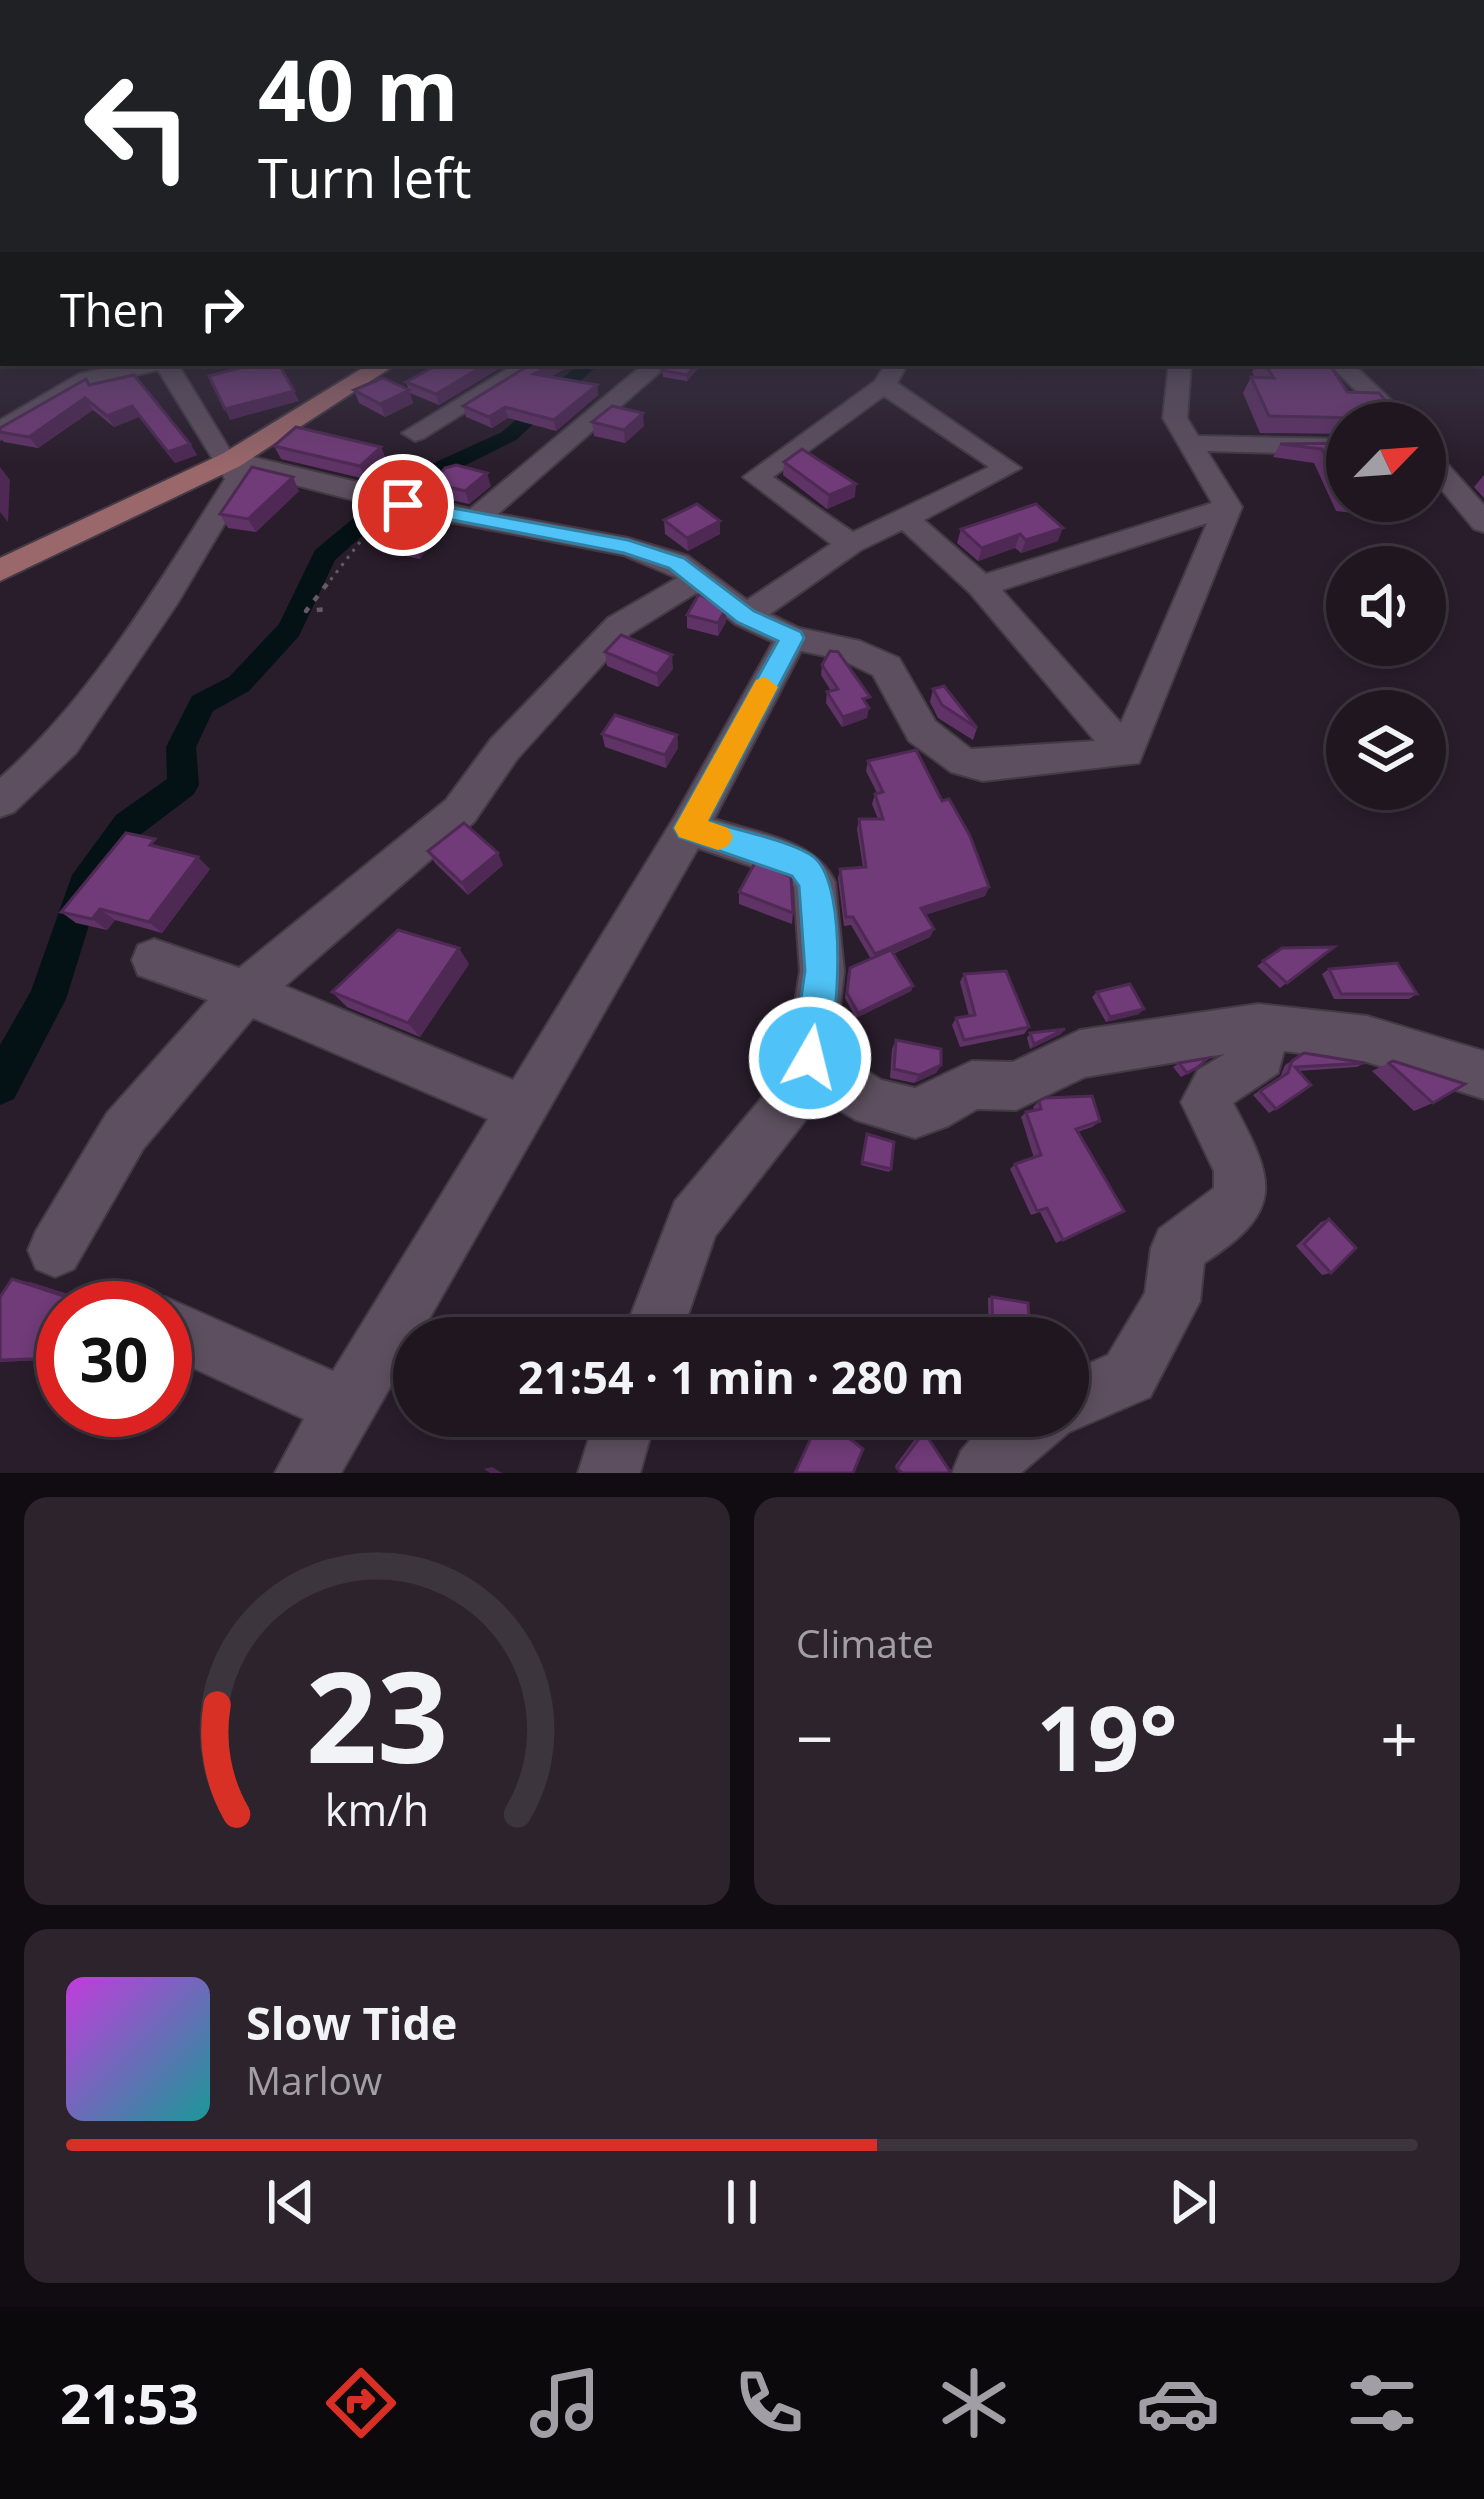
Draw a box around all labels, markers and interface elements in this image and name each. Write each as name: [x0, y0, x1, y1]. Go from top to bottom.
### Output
text: 40 m: [258, 31, 458, 146]
icon: left: [60, 48, 216, 204]
text: Turn left: [258, 140, 471, 214]
icon: right: [189, 276, 255, 342]
text: Then: [60, 279, 165, 340]
north arrow: [1326, 402, 1446, 522]
map controls: [1326, 402, 1446, 810]
pin: [352, 454, 454, 556]
icon: arrive: [370, 472, 436, 538]
button: sound: [1326, 546, 1446, 666]
button: layers: [1326, 690, 1446, 810]
position arrow: [747, 995, 873, 1121]
speed limit sign: 30: [36, 1281, 192, 1437]
text: 21:54 · 1 min · 280 m: [518, 1346, 964, 1407]
text: Climate: [796, 1616, 934, 1669]
text: 23: [306, 1630, 448, 1800]
text: 19°: [1036, 1675, 1178, 1797]
text: −: [796, 1692, 834, 1782]
text: +: [1380, 1692, 1418, 1782]
text: km/h: [325, 1780, 429, 1839]
text: Slow Tide: [246, 1992, 457, 2053]
text: Marlow: [246, 2053, 382, 2106]
icon: previous: [258, 2169, 324, 2235]
icon: pause: [709, 2169, 775, 2235]
icon: next: [1160, 2169, 1226, 2235]
icon: directions: [319, 2361, 403, 2445]
icon: music: [523, 2361, 607, 2445]
icon: phone: [727, 2361, 811, 2445]
icon: climate: [932, 2361, 1016, 2445]
icon: car: [1136, 2361, 1220, 2445]
icon: filters: [1340, 2361, 1424, 2445]
text: 21:53: [60, 2366, 199, 2440]

